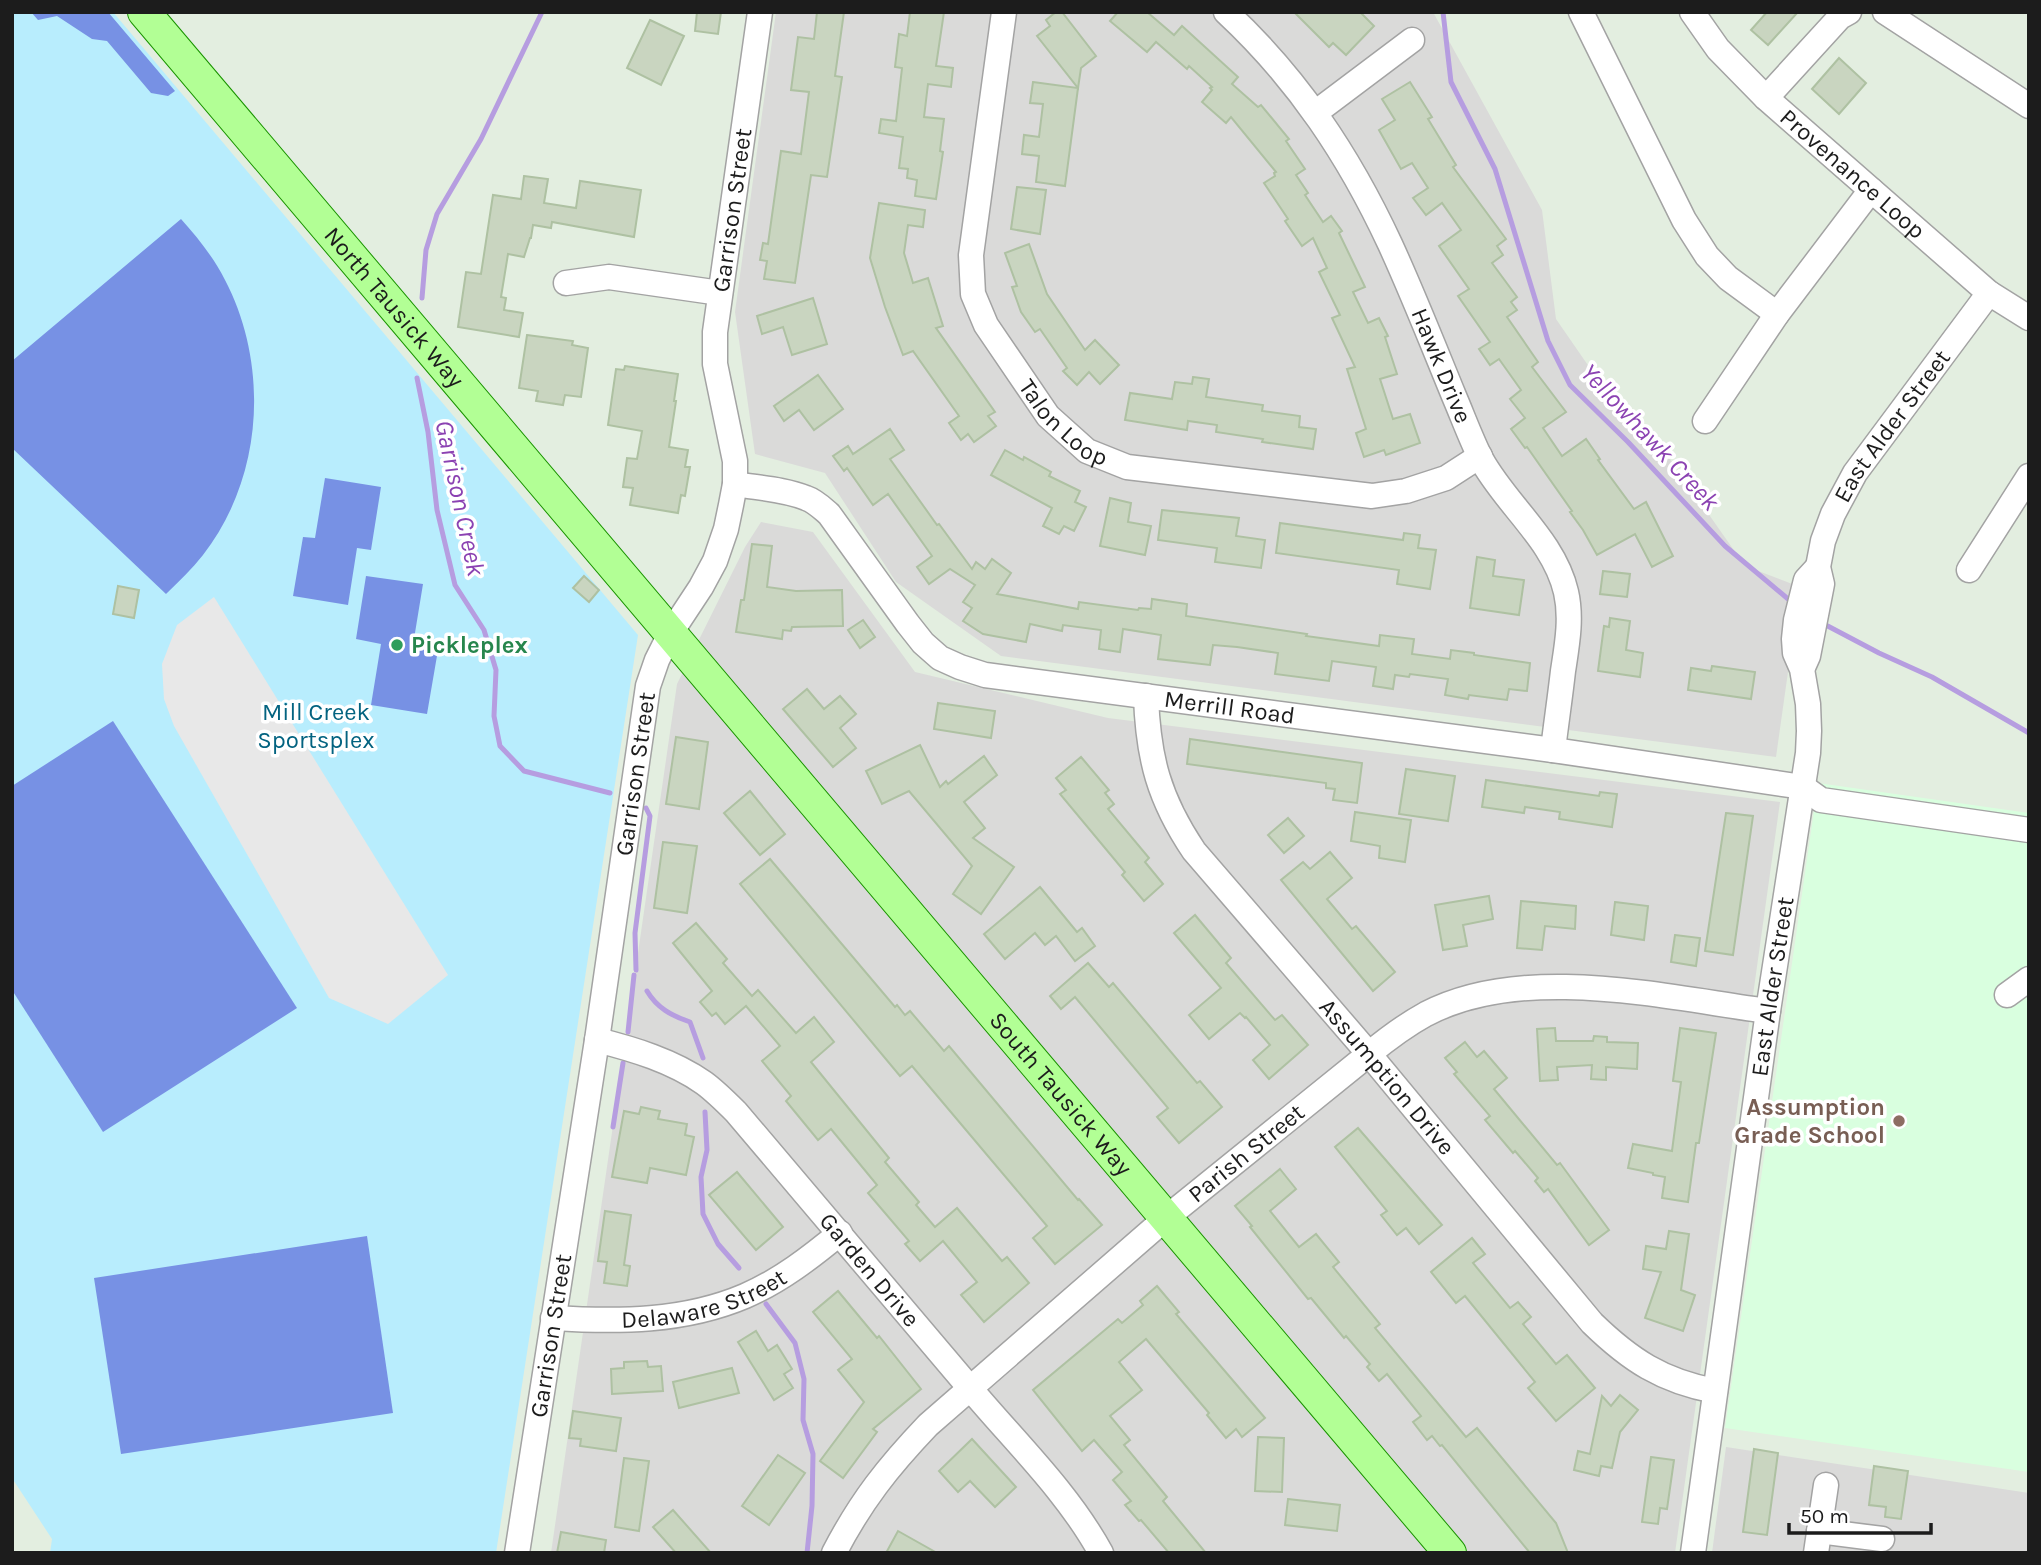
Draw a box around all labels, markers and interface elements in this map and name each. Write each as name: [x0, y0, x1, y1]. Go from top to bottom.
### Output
street label: Provenance Loop: [1774, 103, 1931, 245]
street label: Garrison Street: [707, 127, 757, 294]
street label: North Tausick Way: [318, 221, 470, 393]
street label: Hawk Drive: [1405, 304, 1478, 427]
street label: East Alder Street: [1828, 344, 1956, 507]
water label: Yellowhawk Creek: [1574, 357, 1727, 518]
street label: Talon Loop: [1013, 374, 1112, 472]
water label: Garrison Creek: [428, 417, 492, 579]
place label: Pickleplex: [411, 631, 528, 659]
marker: Pickleplex: [389, 637, 405, 653]
street label: Merrill Road: [1163, 685, 1297, 730]
street label: Garrison Street: [610, 690, 661, 858]
park label: Mill Creek Sportsplex: [257, 698, 375, 754]
street label: East Alder Street: [1745, 895, 1800, 1078]
street label: Assumption Drive: [1314, 993, 1461, 1161]
street label: South Tausick Way: [984, 1006, 1138, 1181]
place label: Assumption Grade School: [1734, 1093, 1885, 1149]
street label: Parish Street: [1183, 1098, 1310, 1208]
marker: Assumption Grade School: [1891, 1113, 1907, 1129]
street label: Garden Drive: [814, 1207, 926, 1333]
street label: Garrison Street: [524, 1252, 577, 1419]
street label: Delaware Street: [621, 1263, 792, 1334]
scale bar: [1789, 1492, 1931, 1536]
text: 50 m: [1800, 1504, 1849, 1528]

